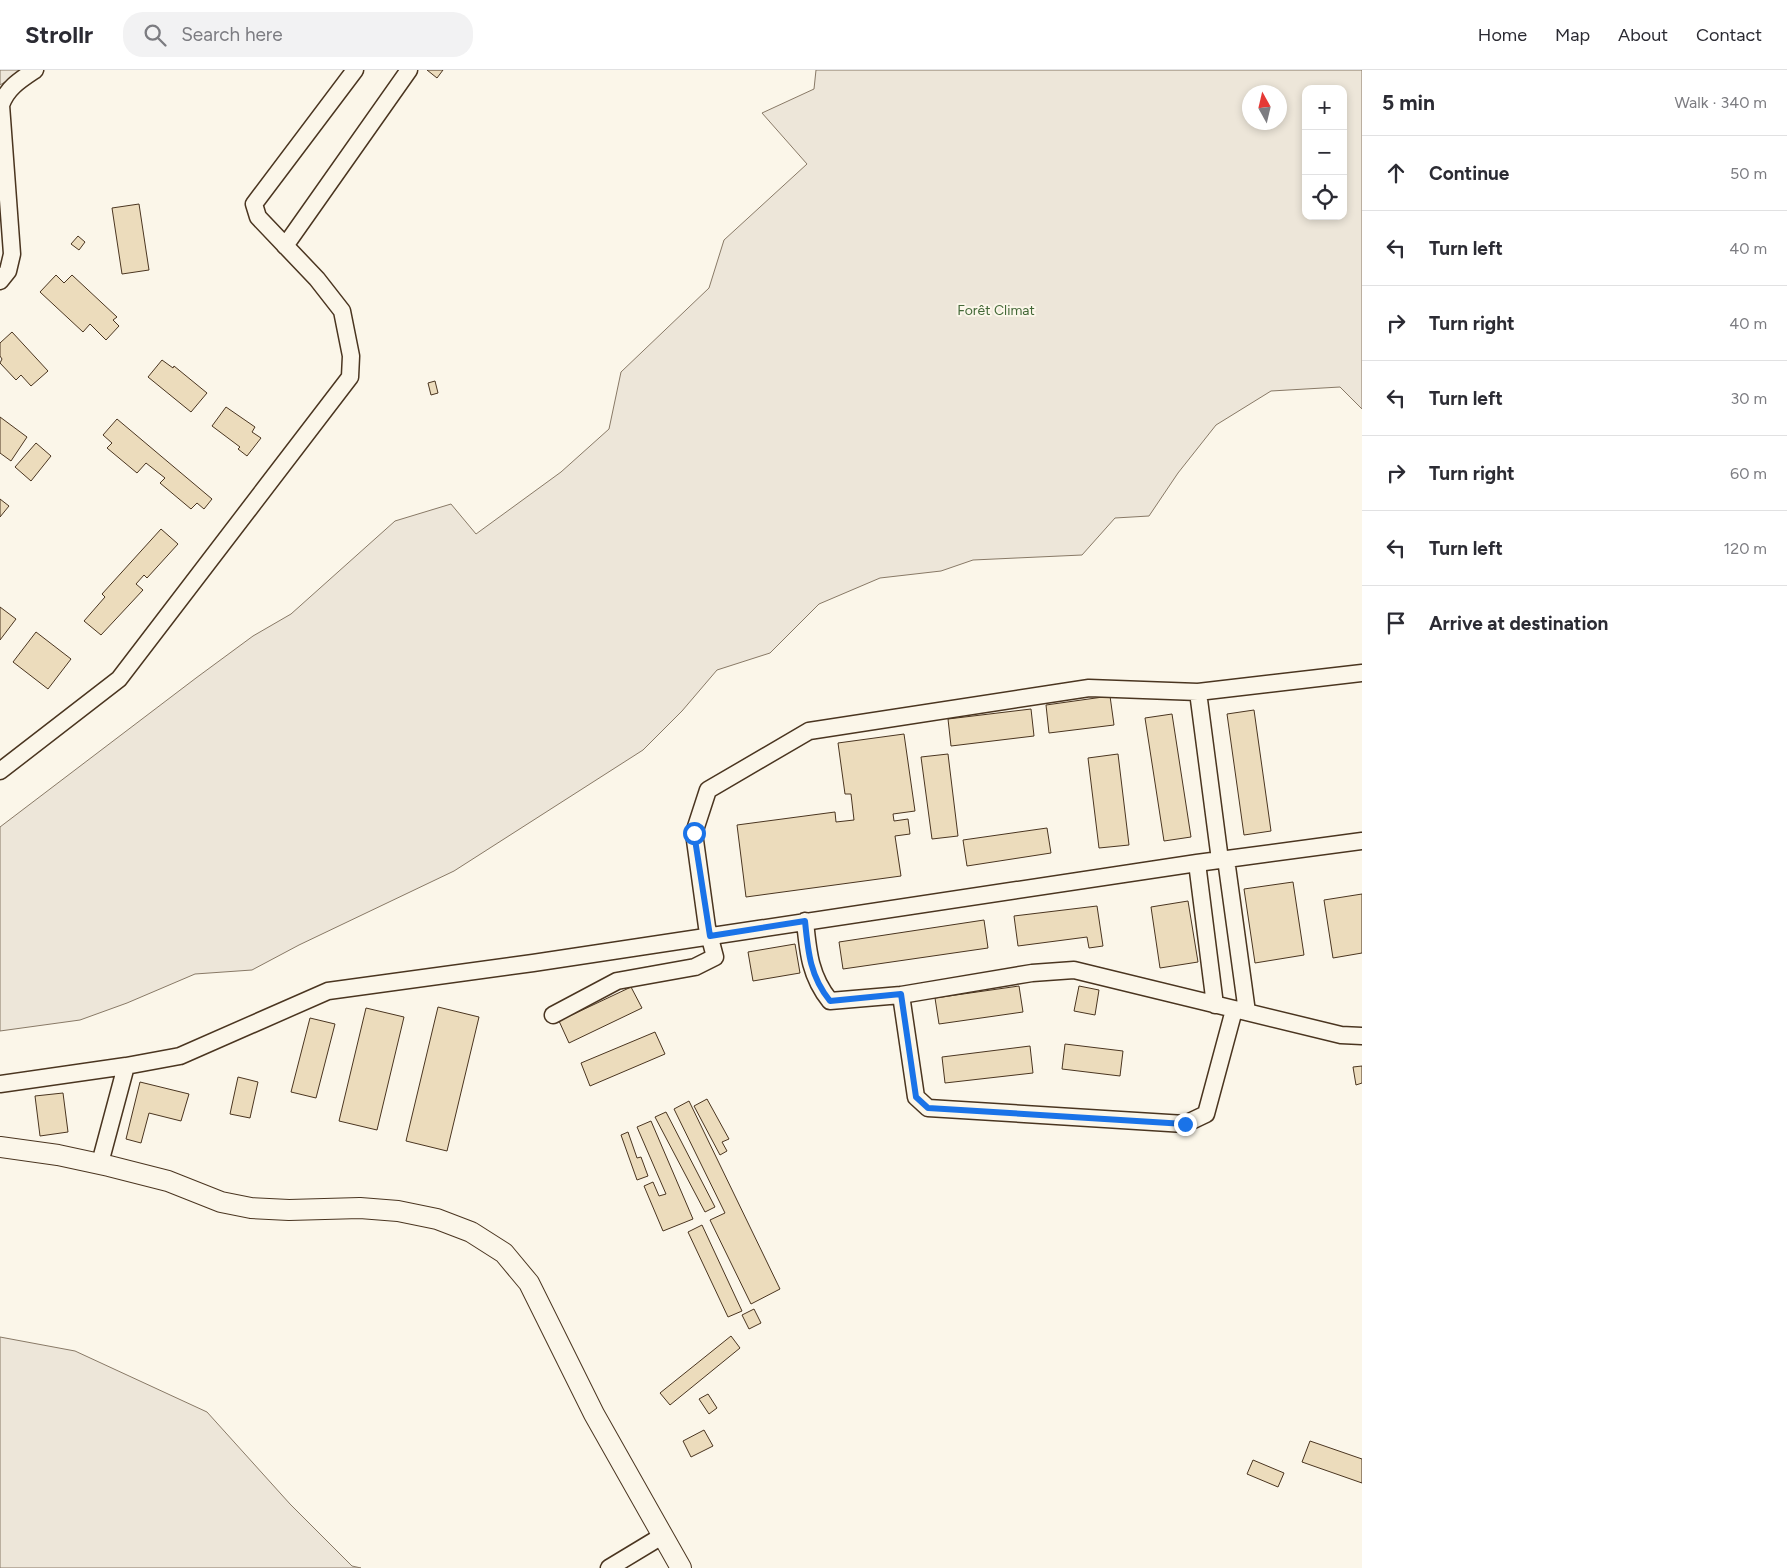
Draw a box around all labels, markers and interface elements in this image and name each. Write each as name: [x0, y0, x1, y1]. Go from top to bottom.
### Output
search box: [123, 12, 473, 57]
text: Strollr: [25, 20, 93, 49]
icon: search: [141, 21, 169, 49]
text: Search here: [181, 23, 283, 46]
text: Home: [1478, 24, 1527, 46]
text: Map: [1555, 24, 1590, 46]
text: About: [1618, 24, 1668, 46]
text: Contact: [1696, 24, 1762, 46]
north arrow: [1242, 85, 1287, 130]
map controls: [1302, 85, 1347, 220]
button: +: [1302, 85, 1347, 130]
text: 5 min: [1382, 90, 1435, 115]
text: Walk · 340 m: [1674, 93, 1767, 112]
button: −: [1302, 130, 1347, 175]
icon: ahead: [1382, 159, 1410, 187]
text: Continue: [1429, 162, 1509, 185]
text: 50 m: [1730, 164, 1767, 183]
button: locate: [1302, 175, 1347, 220]
icon: left: [1382, 234, 1410, 262]
text: Turn left: [1429, 237, 1503, 260]
text: 40 m: [1729, 239, 1767, 258]
park label: Forêt Climat: [957, 302, 1035, 319]
icon: right: [1382, 309, 1410, 337]
text: Turn right: [1429, 312, 1515, 335]
text: 40 m: [1729, 314, 1767, 333]
icon: left: [1382, 384, 1410, 412]
text: Turn left: [1429, 387, 1503, 410]
text: 30 m: [1730, 389, 1767, 408]
icon: right: [1382, 459, 1410, 487]
text: Turn right: [1429, 462, 1515, 485]
text: 60 m: [1730, 464, 1767, 483]
icon: left: [1382, 534, 1410, 562]
text: Turn left: [1429, 537, 1503, 560]
text: 120 m: [1724, 539, 1767, 558]
icon: arrive: [1382, 609, 1410, 637]
text: Arrive at destination: [1429, 612, 1608, 635]
route start: [683, 822, 706, 845]
route end: [1174, 1113, 1197, 1136]

